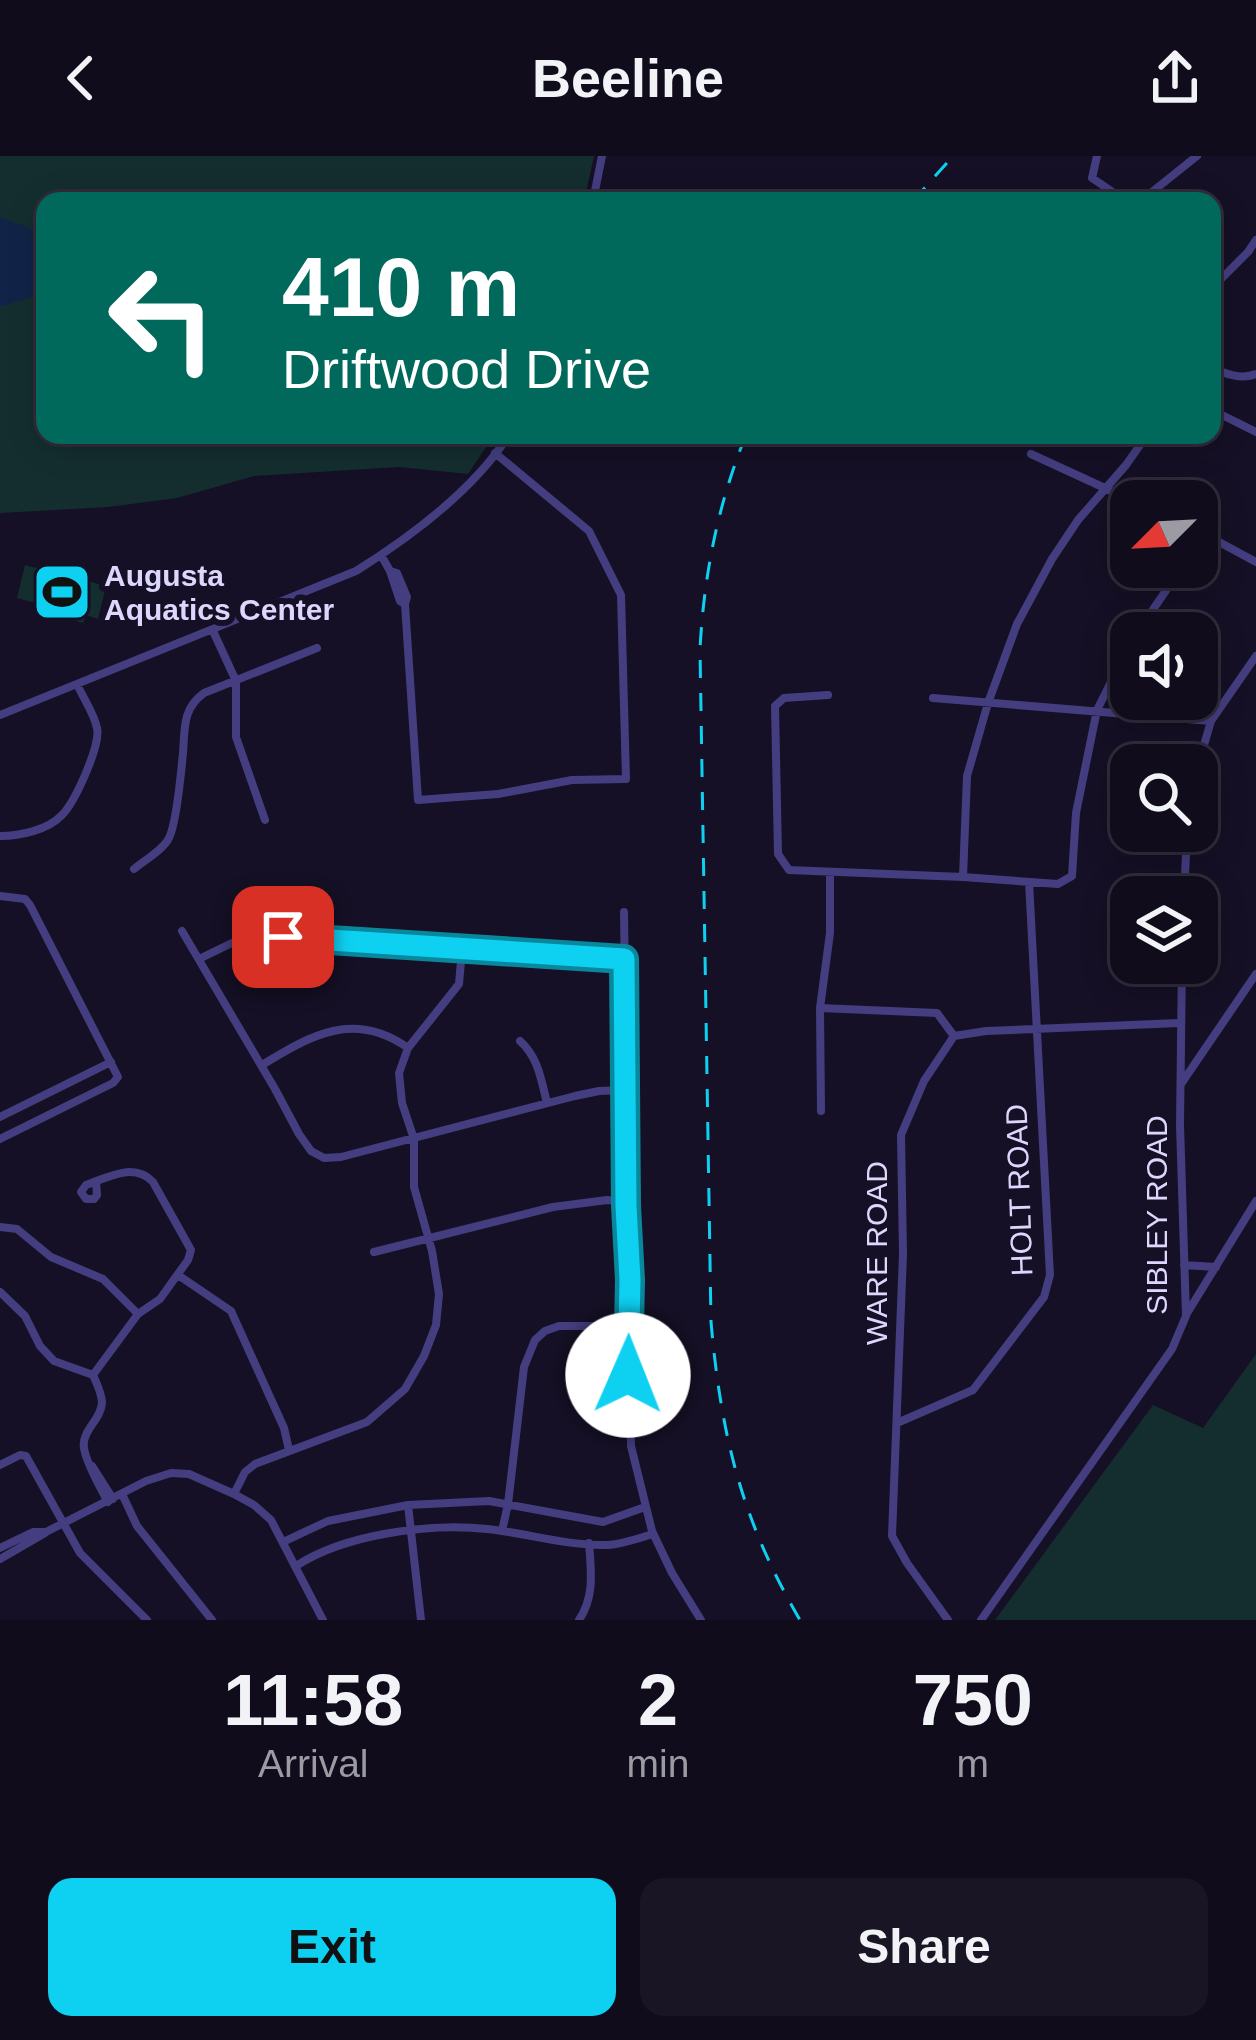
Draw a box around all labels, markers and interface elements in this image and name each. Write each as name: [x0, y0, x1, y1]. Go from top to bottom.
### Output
icon: back: [48, 45, 114, 111]
icon: share: [1142, 45, 1208, 111]
text: Beeline: [532, 48, 724, 108]
icon: left: [84, 240, 240, 396]
text: 410 m: [282, 240, 520, 334]
text: Driftwood Drive: [282, 339, 651, 399]
north arrow: [1110, 480, 1218, 588]
map controls: [1110, 480, 1218, 984]
place label: Augusta Aquatics Center: [104, 559, 334, 626]
sports icon: Augusta Aquatics Center: [31, 561, 93, 623]
button: sound: [1110, 612, 1218, 720]
button: search: [1110, 744, 1218, 852]
button: layers: [1110, 876, 1218, 984]
pin: [232, 886, 334, 988]
icon: arrive: [250, 904, 316, 970]
street label: HOLT ROAD: [1000, 1103, 1038, 1277]
street label: SIBLEY ROAD: [1140, 1115, 1173, 1315]
street label: WARE ROAD: [860, 1161, 893, 1345]
position arrow: [565, 1312, 691, 1438]
text: 11:58: [223, 1660, 403, 1740]
text: 2: [638, 1660, 678, 1740]
text: 750: [913, 1660, 1033, 1740]
text: Arrival: [258, 1742, 369, 1785]
text: min: [627, 1742, 689, 1785]
text: m: [956, 1742, 989, 1785]
button: Exit: [48, 1878, 616, 2016]
button: Share: [640, 1878, 1208, 2016]

